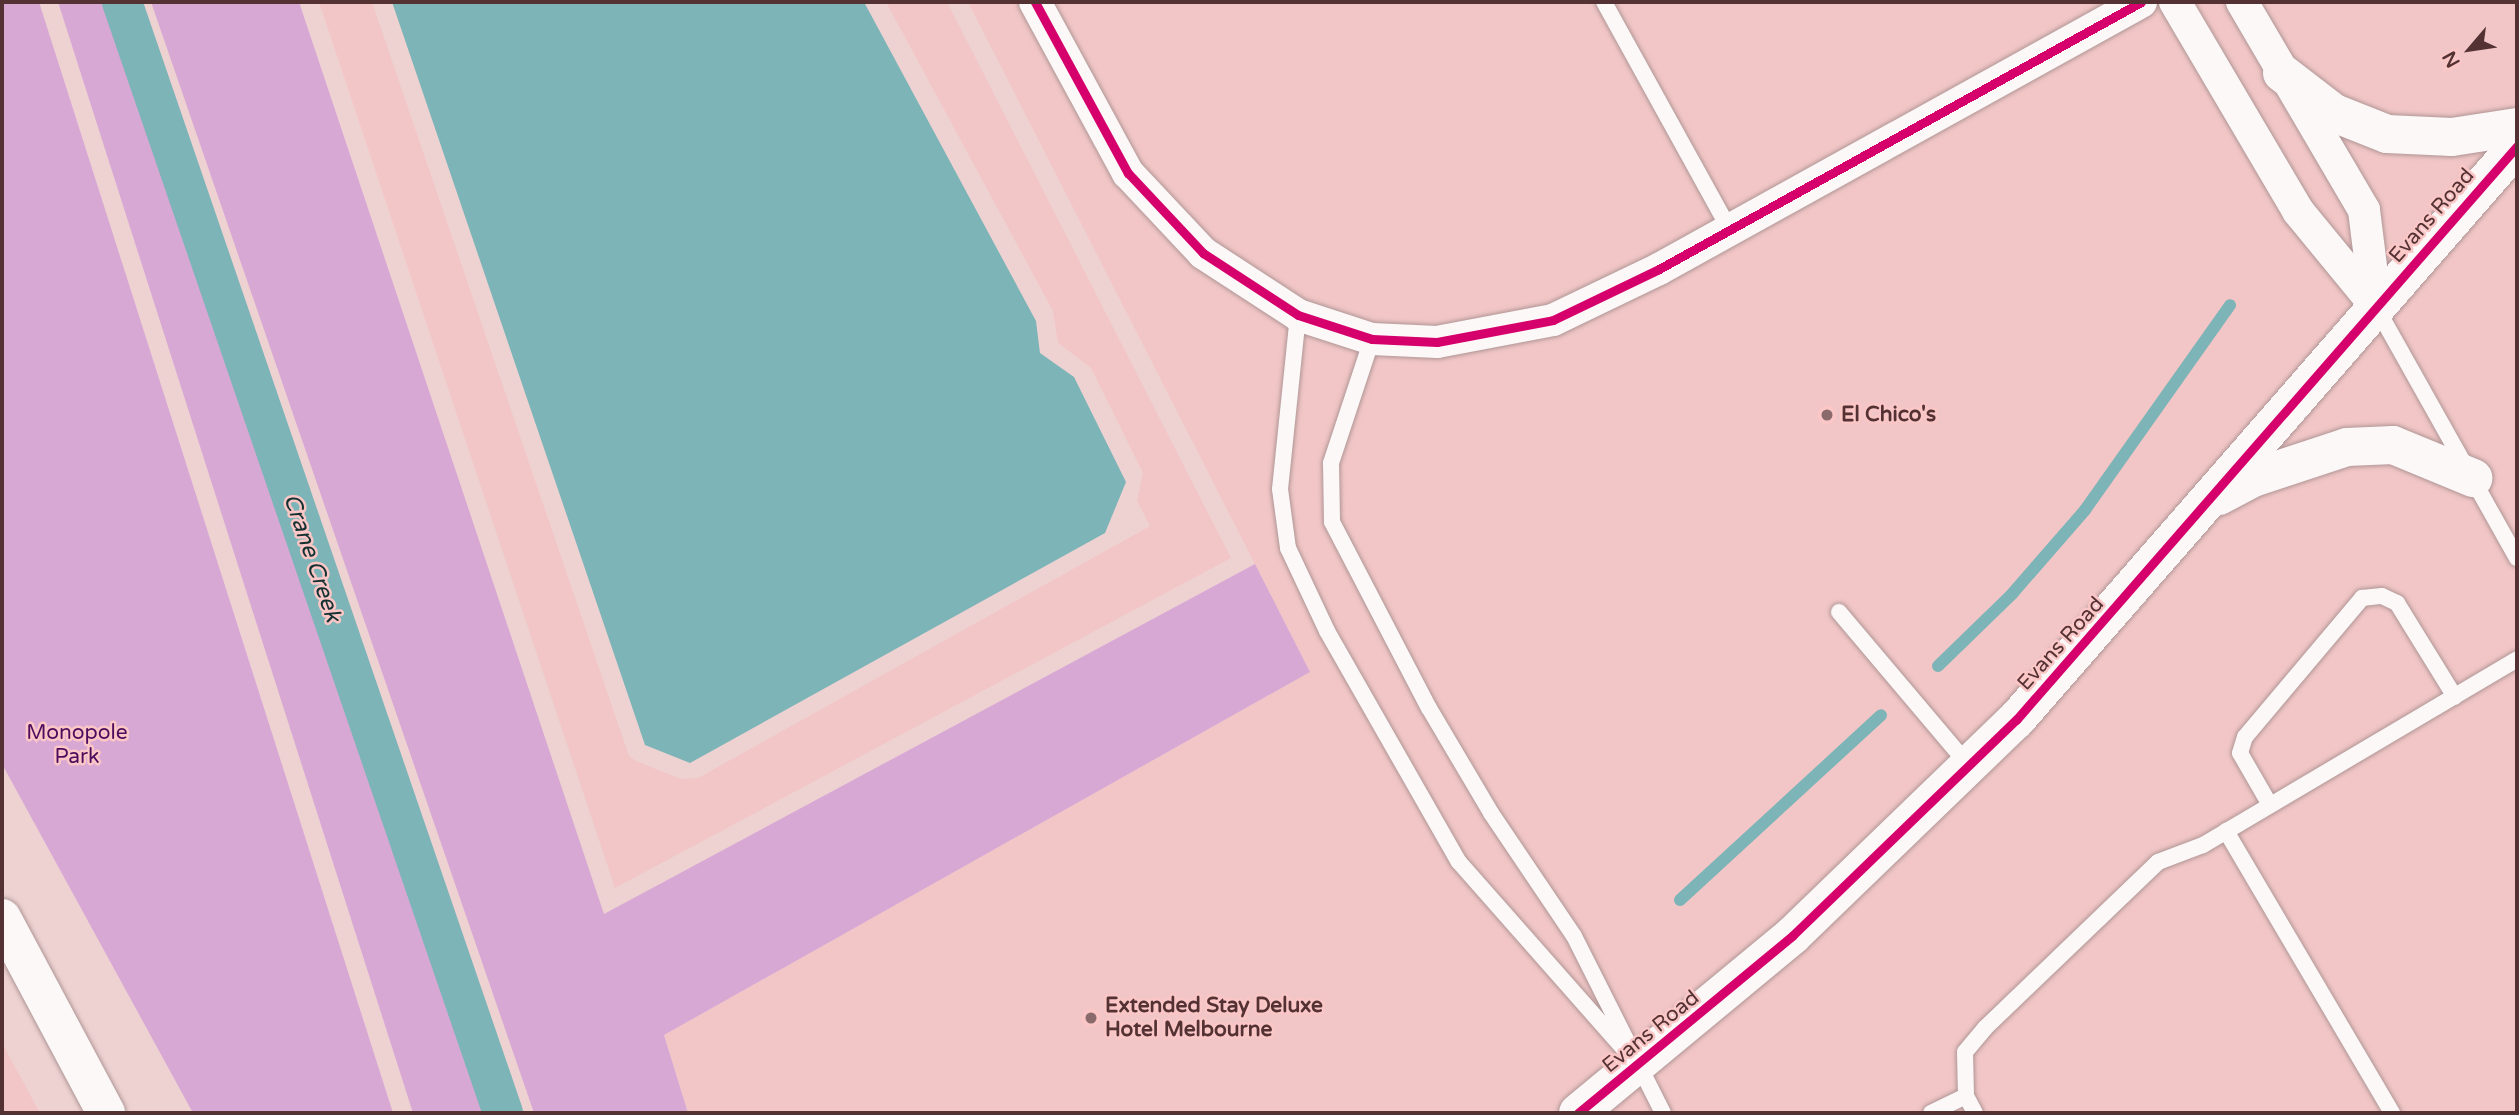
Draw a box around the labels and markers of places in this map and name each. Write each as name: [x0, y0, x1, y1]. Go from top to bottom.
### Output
place label: El Chico's: [1841, 402, 1936, 428]
marker: El Chico's: [1819, 407, 1835, 423]
place label: Extended Stay Deluxe Hotel Melbourne: [1105, 993, 1323, 1043]
marker: Extended Stay Deluxe Hotel Melbourne: [1083, 1010, 1099, 1026]

